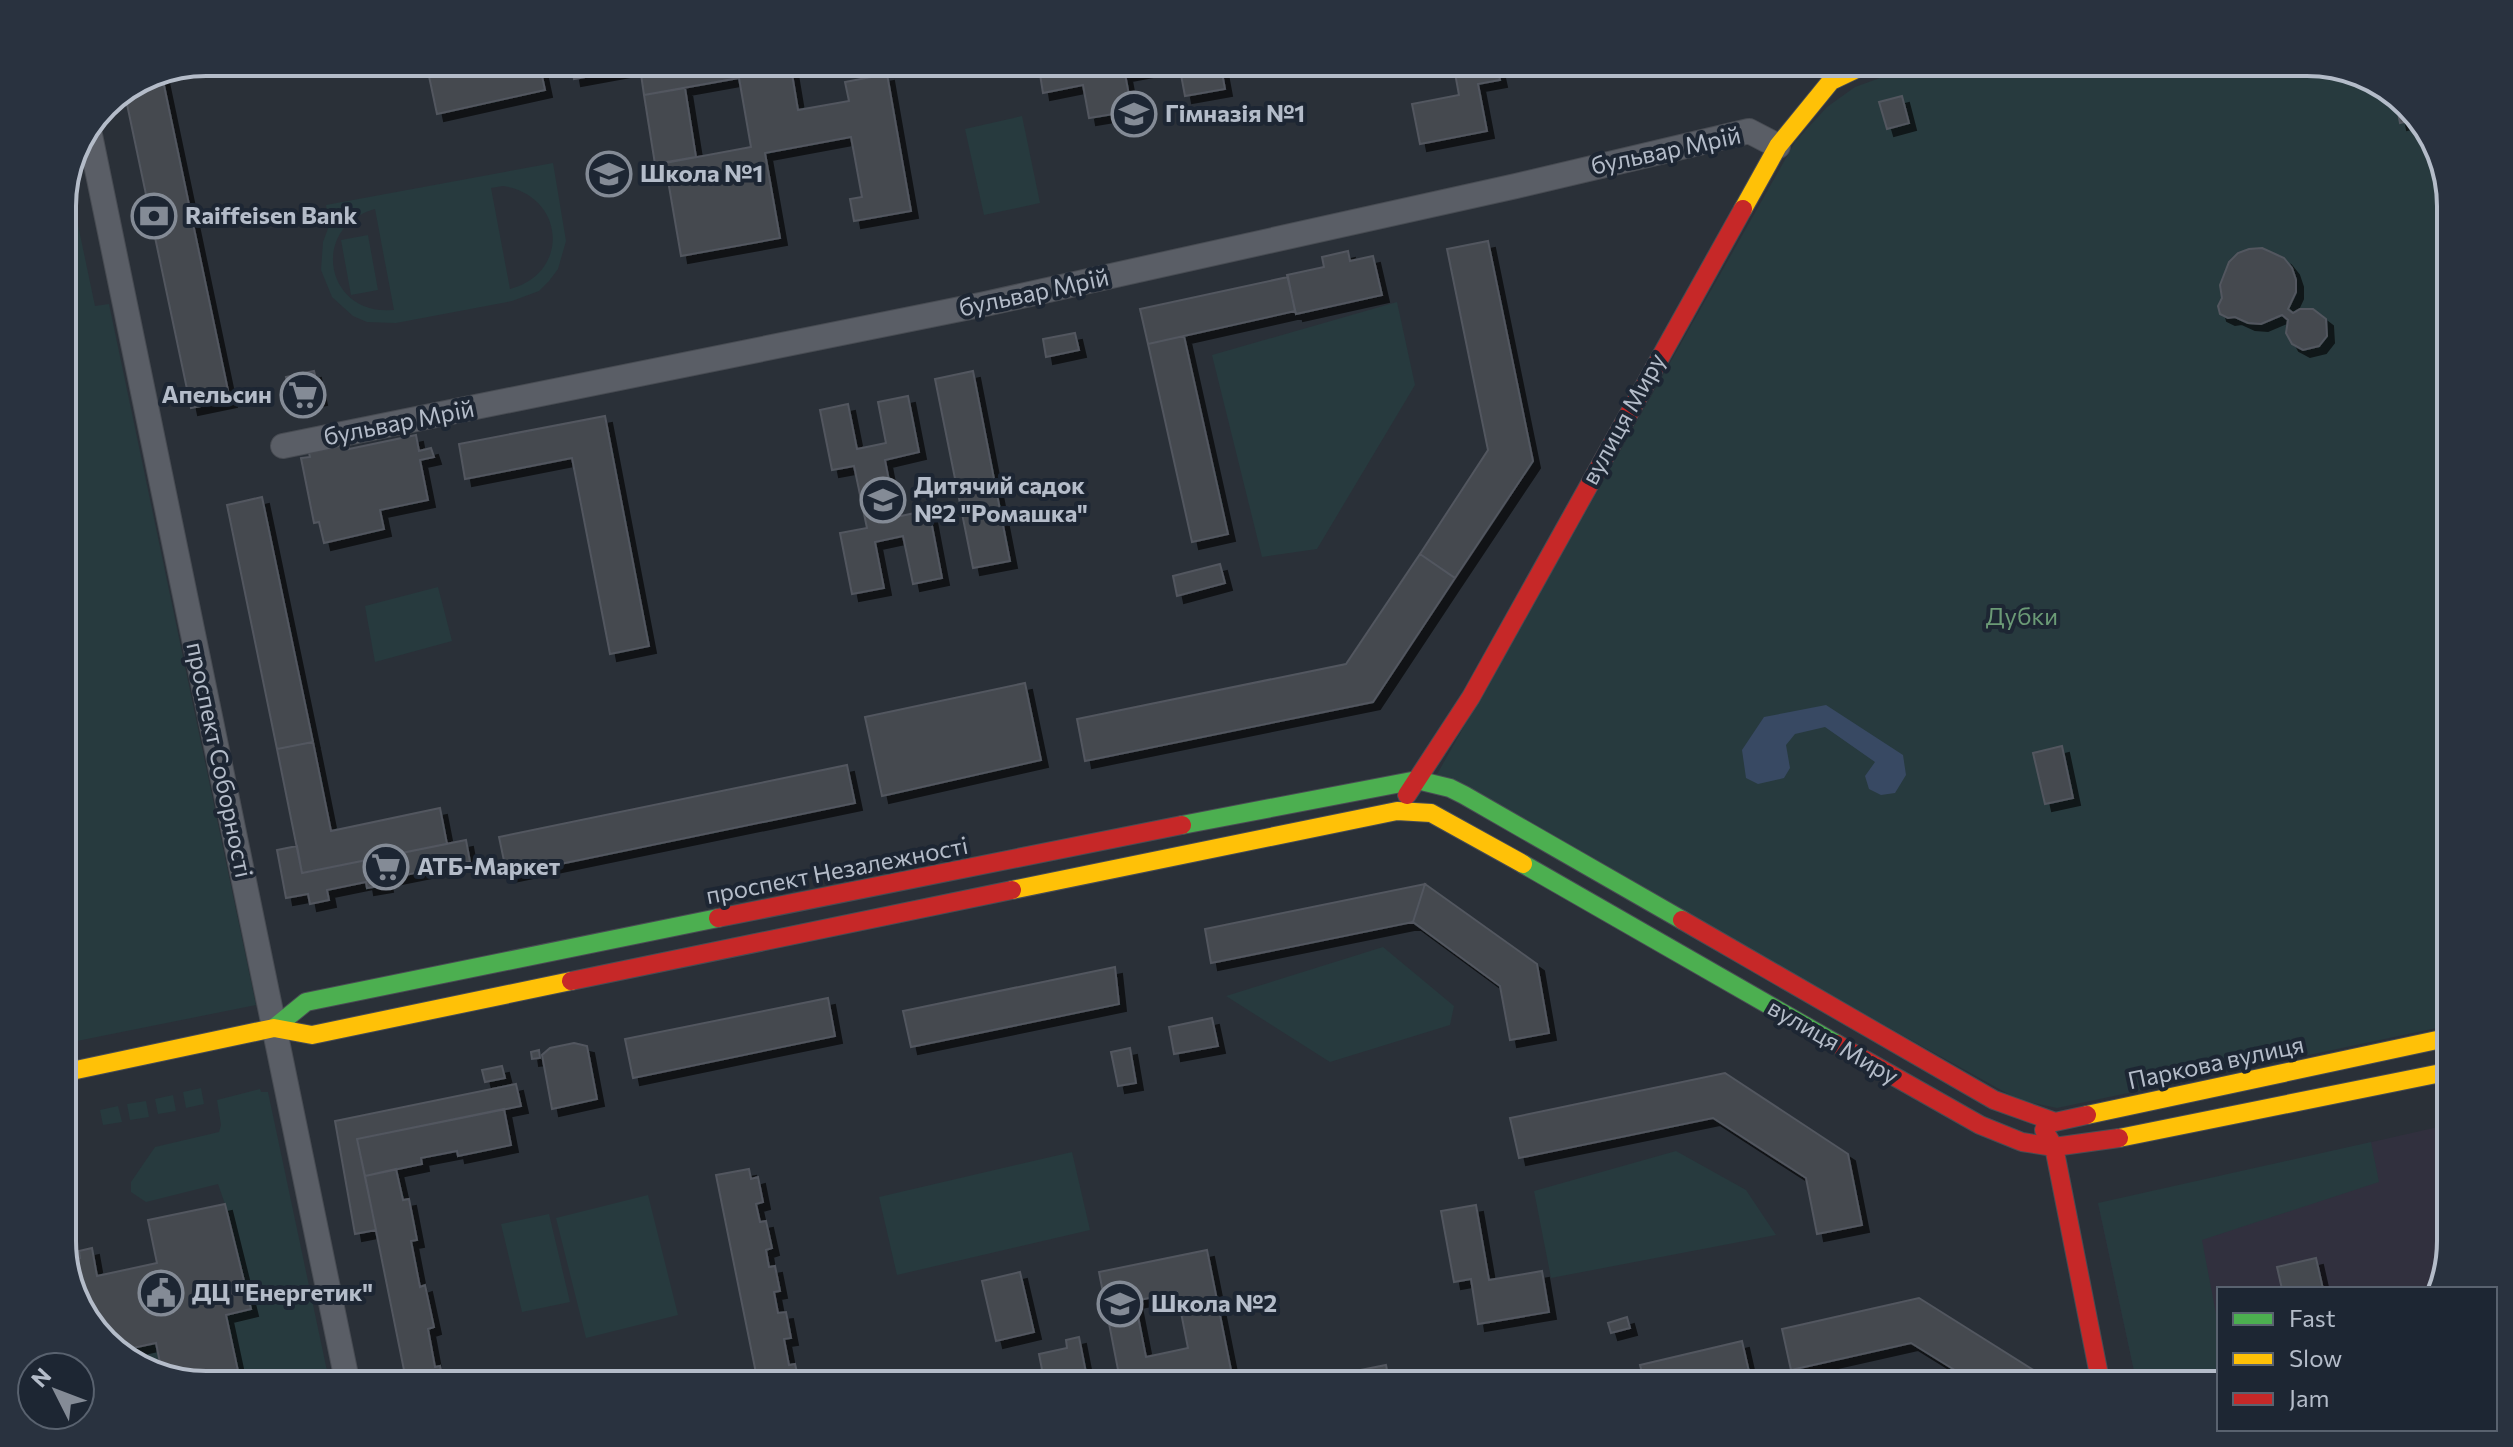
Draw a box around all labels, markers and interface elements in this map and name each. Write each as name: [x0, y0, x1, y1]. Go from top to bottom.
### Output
school or university icon: Гімназія №1: [1110, 90, 1158, 138]
place label: Гімназія №1: [1165, 98, 1305, 127]
street label: бульвар Мрій: [1588, 119, 1743, 180]
school or university icon: Школа №1: [585, 150, 633, 198]
place label: Школа №1: [640, 158, 763, 187]
bank icon: Raiffeisen Bank: [130, 192, 178, 240]
place label: Raiffeisen Bank: [185, 200, 357, 229]
street label: бульвар Мрій: [956, 261, 1111, 322]
street label: вулиця Миру: [1575, 347, 1671, 489]
supermarket icon: Апельсин: [279, 371, 327, 419]
place label: Апельсин: [162, 379, 272, 408]
street label: бульвар Мрій: [321, 393, 476, 450]
place label: Дитячий садок №2 "Ромашка": [914, 470, 1088, 527]
school or university icon: Дитячий садок №2 "Ромашка": [859, 476, 907, 524]
park label: Дубки: [1986, 601, 2058, 630]
street label: проспект Соборності: [181, 639, 260, 880]
street label: проспект Незалежності: [703, 830, 970, 909]
supermarket icon: АТБ-Маркет: [362, 843, 410, 891]
place label: АТБ-Маркет: [417, 851, 561, 880]
street label: вулиця Миру: [1763, 992, 1904, 1090]
street label: Паркова вулиця: [2125, 1029, 2306, 1094]
public building icon: ДЦ "Енергетик": [137, 1269, 185, 1317]
place label: ДЦ "Енергетик": [192, 1277, 373, 1306]
school or university icon: Школа №2: [1096, 1280, 1144, 1328]
legend: [2217, 1287, 2497, 1431]
place label: Школа №2: [1151, 1288, 1277, 1317]
text: Fast: [2289, 1303, 2336, 1332]
text: Slow: [2289, 1343, 2342, 1372]
north arrow: [16, 1351, 96, 1431]
text: N: [25, 1362, 56, 1392]
text: Jam: [2289, 1383, 2329, 1412]

